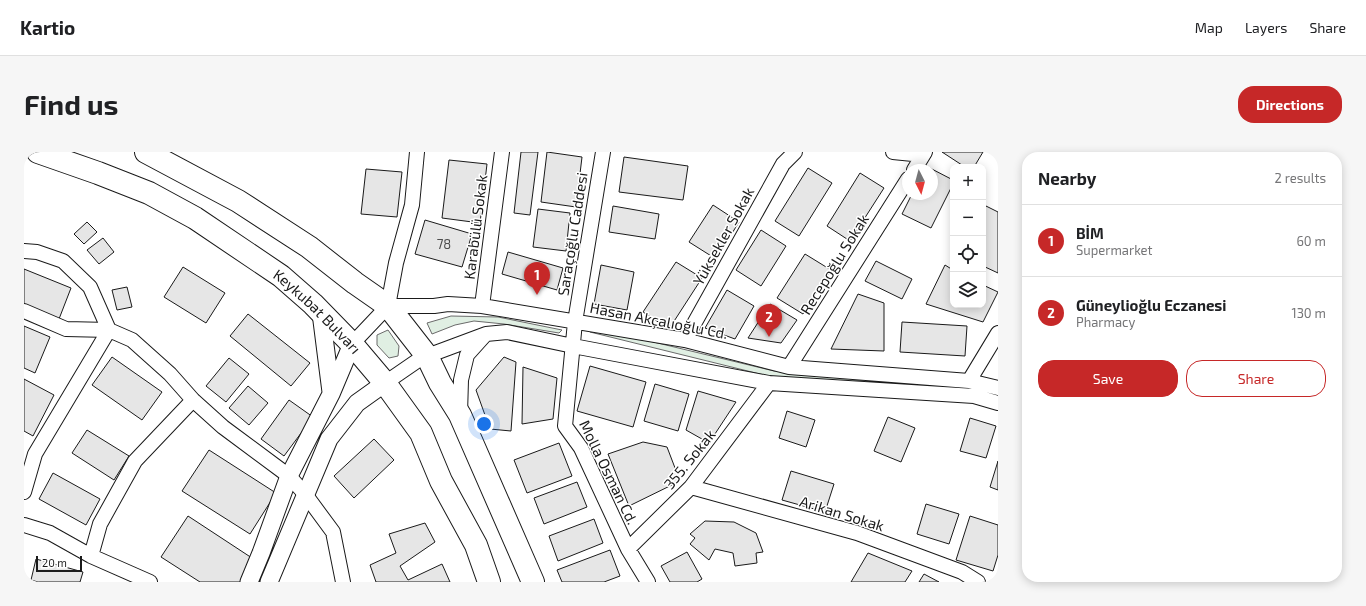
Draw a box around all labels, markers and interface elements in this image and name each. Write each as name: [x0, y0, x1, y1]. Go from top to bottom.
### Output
text: Kartio: [20, 16, 75, 39]
text: Map: [1195, 19, 1223, 36]
text: Layers: [1245, 19, 1287, 36]
text: Share: [1309, 19, 1346, 36]
button: Directions: [1238, 86, 1342, 123]
text: Find us: [24, 87, 118, 121]
north arrow: [902, 164, 938, 200]
map controls: [950, 164, 986, 308]
button: +: [950, 164, 986, 200]
text: Nearby: [1038, 168, 1096, 188]
text: 2 results: [1274, 170, 1326, 186]
street label: Saraçoğlu Caddesi: [553, 171, 592, 297]
street label: Karabülü Sokak: [460, 173, 490, 280]
street label: Yüksekler Sokak: [689, 184, 758, 288]
button: −: [950, 200, 986, 236]
street label: Recepoğlu Sokak: [796, 210, 872, 317]
text: BİM: [1076, 224, 1104, 242]
text: 1: [1048, 233, 1054, 249]
text: 60 m: [1296, 233, 1326, 249]
house number: 78: [437, 236, 451, 252]
button: locate: [950, 236, 986, 272]
text: Supermarket: [1076, 242, 1153, 258]
pin: 1: [524, 262, 550, 295]
street label: Keykubat Bulvarı: [270, 265, 365, 357]
button: layers: [950, 272, 986, 308]
text: Güneylioğlu Eczanesi: [1076, 296, 1226, 314]
street label: Hasan Akçalıoğlu Cd.: [588, 298, 730, 343]
pin: 2: [756, 304, 782, 337]
text: 2: [1047, 305, 1055, 321]
text: 130 m: [1291, 305, 1326, 321]
text: Pharmacy: [1076, 314, 1135, 330]
button: Save: [1038, 360, 1178, 397]
button: Share: [1186, 360, 1326, 397]
your location: [474, 414, 494, 434]
street label: Molla Osman Cd.: [576, 417, 642, 527]
street label: 355. Sokak: [659, 425, 719, 493]
street label: Arikan Sokak: [798, 492, 887, 534]
scale bar: [36, 554, 82, 573]
text: 20 m: [42, 556, 67, 569]

